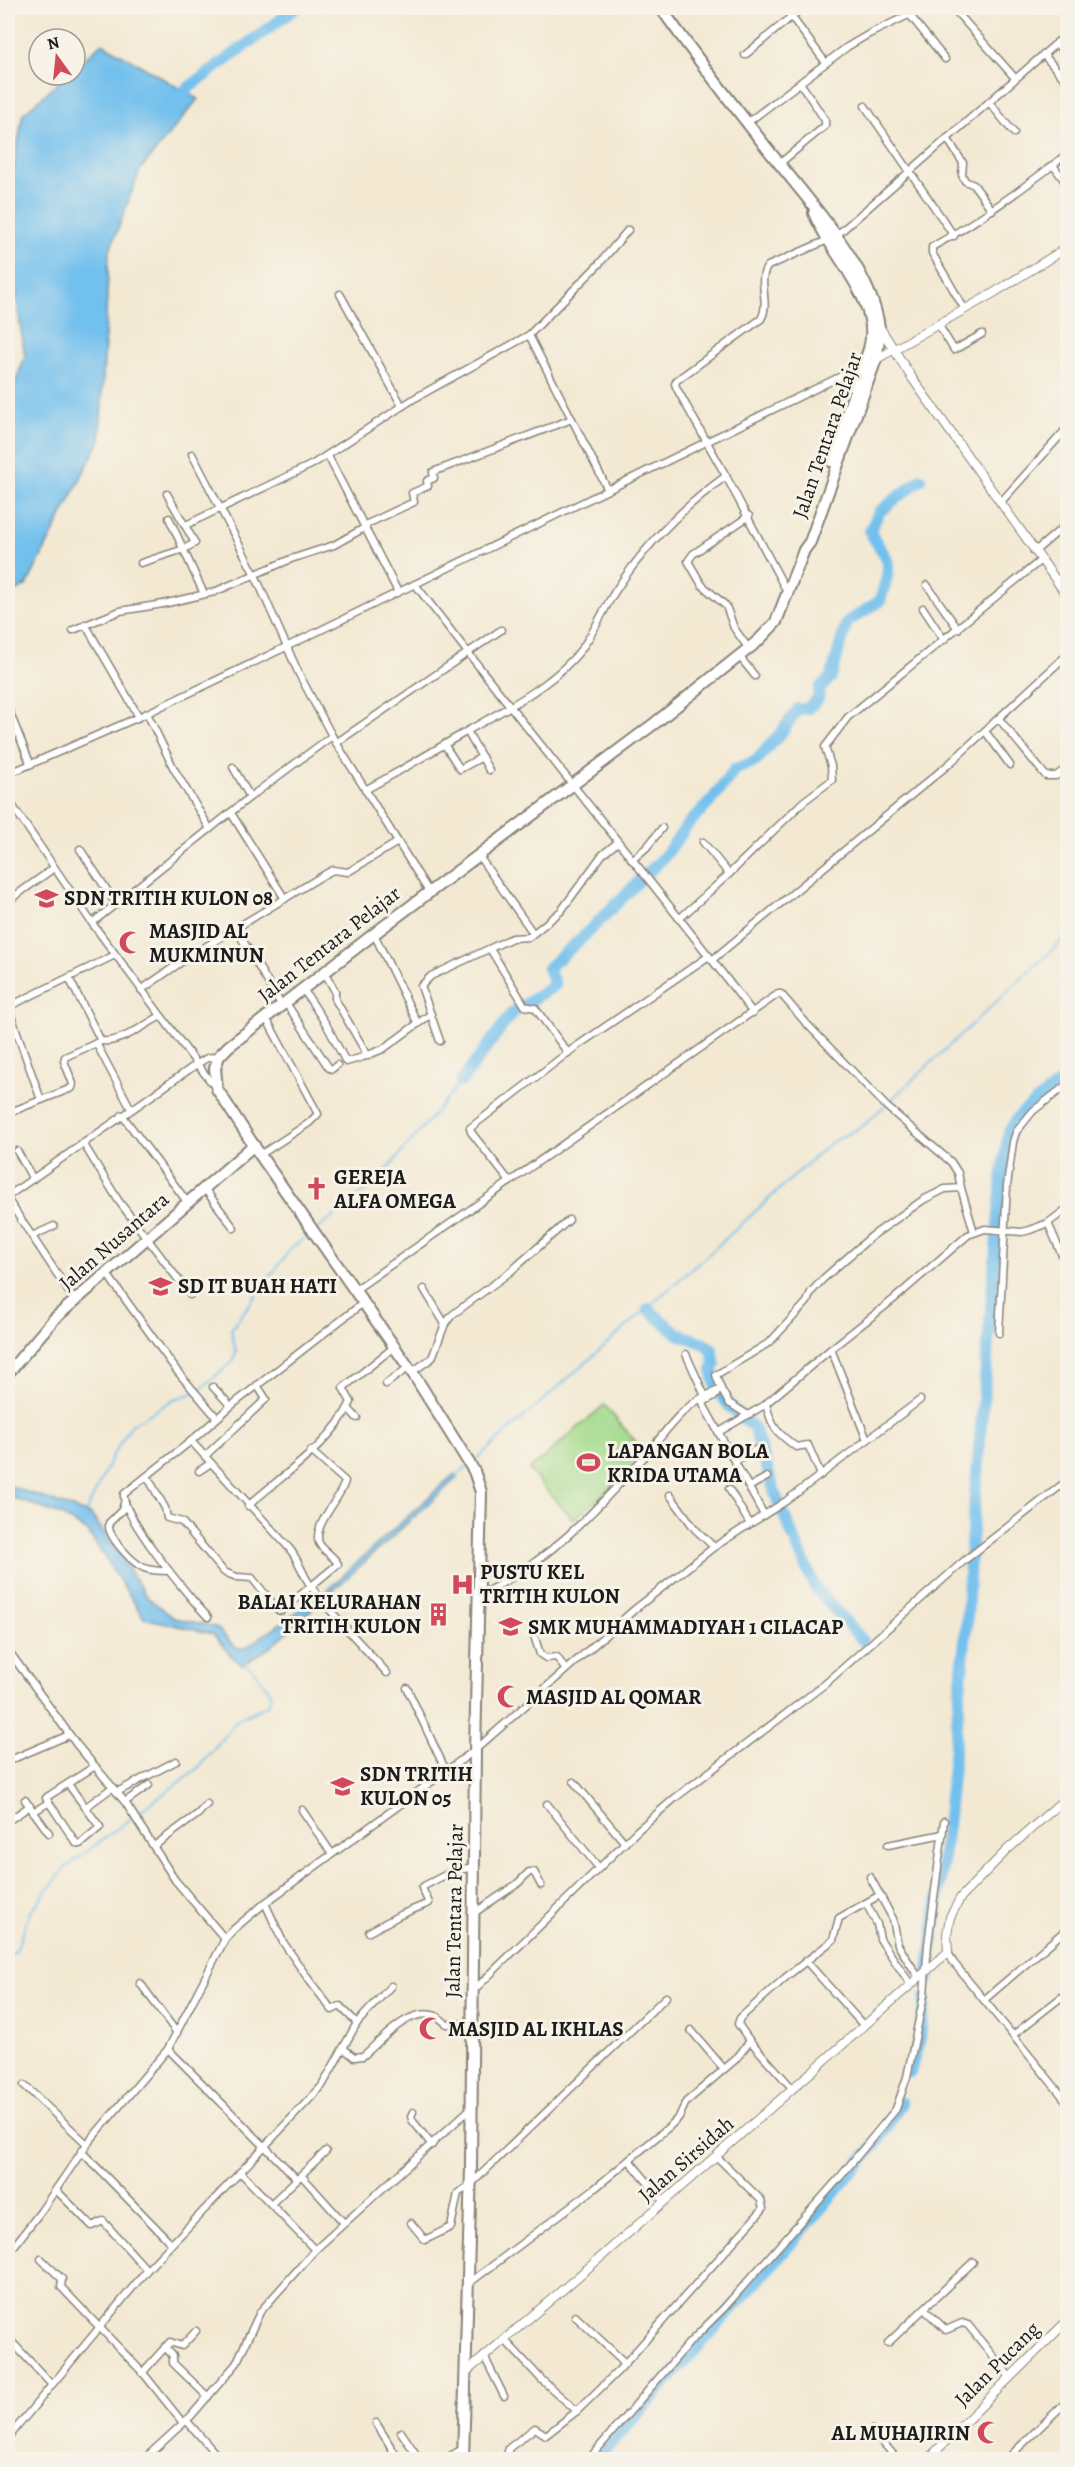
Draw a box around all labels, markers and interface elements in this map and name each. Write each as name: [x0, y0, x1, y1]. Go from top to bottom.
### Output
north arrow: [27, 27, 87, 87]
text: N: [45, 31, 62, 56]
street label: Jalan Tentara Pelajar: [785, 348, 869, 522]
street label: Jalan Tentara Pelajar: [252, 879, 406, 1009]
place label: SDN TRITIH KULON 08: [64, 884, 273, 912]
school or university icon: SDN TRITIH KULON 08: [33, 885, 59, 911]
place label: MASJID AL MUKMINUN: [149, 917, 264, 969]
mosque icon: MASJID AL MUKMINUN: [118, 930, 144, 956]
place label: GEREJA ALFA OMEGA: [333, 1163, 457, 1215]
church icon: GEREJA ALFA OMEGA: [303, 1176, 329, 1202]
street label: Jalan Nusantara: [53, 1185, 175, 1297]
place label: SD IT BUAH HATI: [178, 1272, 337, 1300]
school or university icon: SD IT BUAH HATI: [147, 1273, 173, 1299]
place label: LAPANGAN BOLA KRIDA UTAMA: [607, 1437, 770, 1489]
sports icon: LAPANGAN BOLA KRIDA UTAMA: [576, 1450, 602, 1476]
place label: PUSTU KEL TRITIH KULON: [480, 1558, 620, 1610]
hospital icon: PUSTU KEL TRITIH KULON: [449, 1571, 475, 1597]
place label: BALAI KELURAHAN TRITIH KULON: [237, 1588, 421, 1640]
building icon: BALAI KELURAHAN TRITIH KULON: [426, 1601, 452, 1627]
place label: SMK MUHAMMADIYAH 1 CILACAP: [528, 1613, 843, 1641]
school or university icon: SMK MUHAMMADIYAH 1 CILACAP: [497, 1614, 523, 1640]
place label: MASJID AL QOMAR: [526, 1683, 702, 1711]
mosque icon: MASJID AL QOMAR: [495, 1684, 521, 1710]
place label: SDN TRITIH KULON 05: [360, 1760, 473, 1812]
school or university icon: SDN TRITIH KULON 05: [329, 1773, 355, 1799]
street label: Jalan Tentara Pelajar: [438, 1824, 470, 1998]
place label: MASJID AL IKHLAS: [448, 2015, 624, 2043]
mosque icon: MASJID AL IKHLAS: [417, 2016, 443, 2042]
street label: Jalan Sirsidah: [632, 2110, 740, 2208]
street label: Jalan Pucang: [948, 2315, 1046, 2413]
place label: AL MUHAJIRIN: [831, 2419, 970, 2447]
mosque icon: AL MUHAJIRIN: [975, 2420, 1001, 2446]

